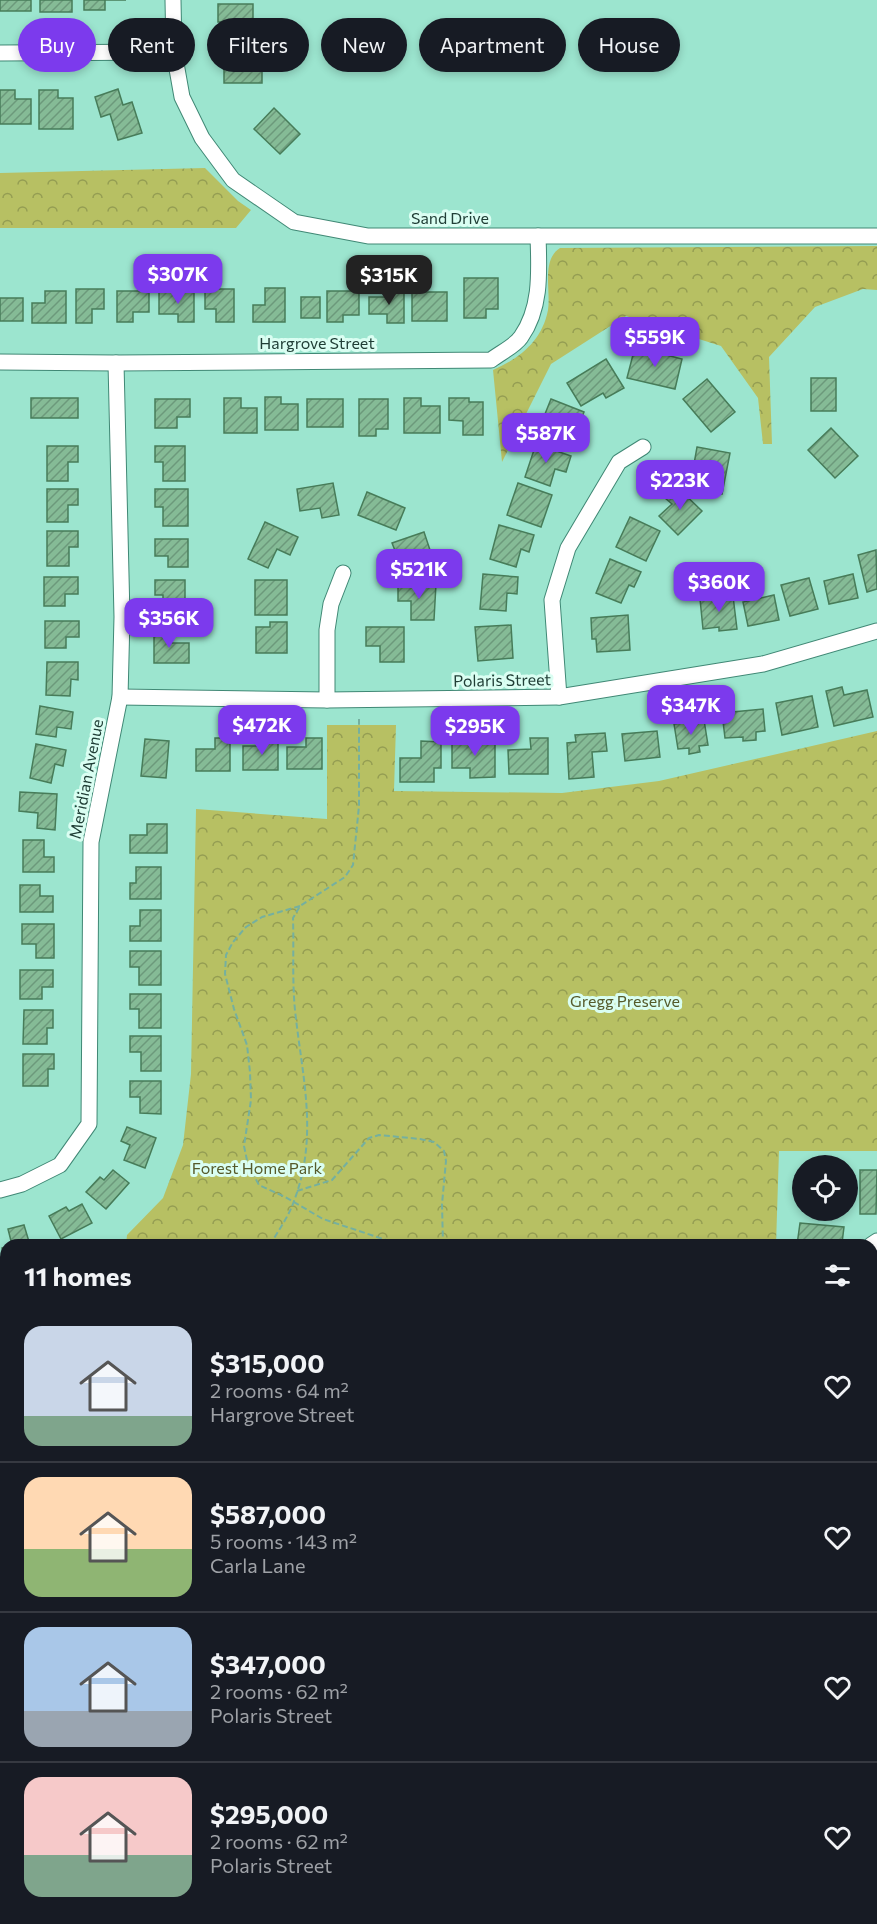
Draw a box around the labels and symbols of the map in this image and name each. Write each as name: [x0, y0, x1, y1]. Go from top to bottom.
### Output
street label: Sand Drive: [411, 208, 489, 227]
pin: $307K: [136, 254, 220, 305]
pin: $315K: [347, 255, 431, 306]
pin: $559K: [613, 317, 697, 368]
street label: Hargrove Street: [259, 333, 375, 352]
pin: $587K: [504, 413, 588, 464]
pin: $223K: [638, 460, 722, 511]
pin: $521K: [377, 549, 461, 600]
pin: $360K: [677, 562, 761, 613]
pin: $356K: [127, 598, 211, 649]
street label: Polaris Street: [453, 669, 552, 690]
pin: $347K: [649, 685, 733, 736]
pin: $472K: [220, 705, 304, 756]
pin: $295K: [433, 706, 517, 757]
street label: Meridian Avenue: [65, 717, 106, 840]
park label: Gregg Preserve: [570, 991, 680, 1010]
park label: Forest Home Park: [192, 1158, 322, 1177]

